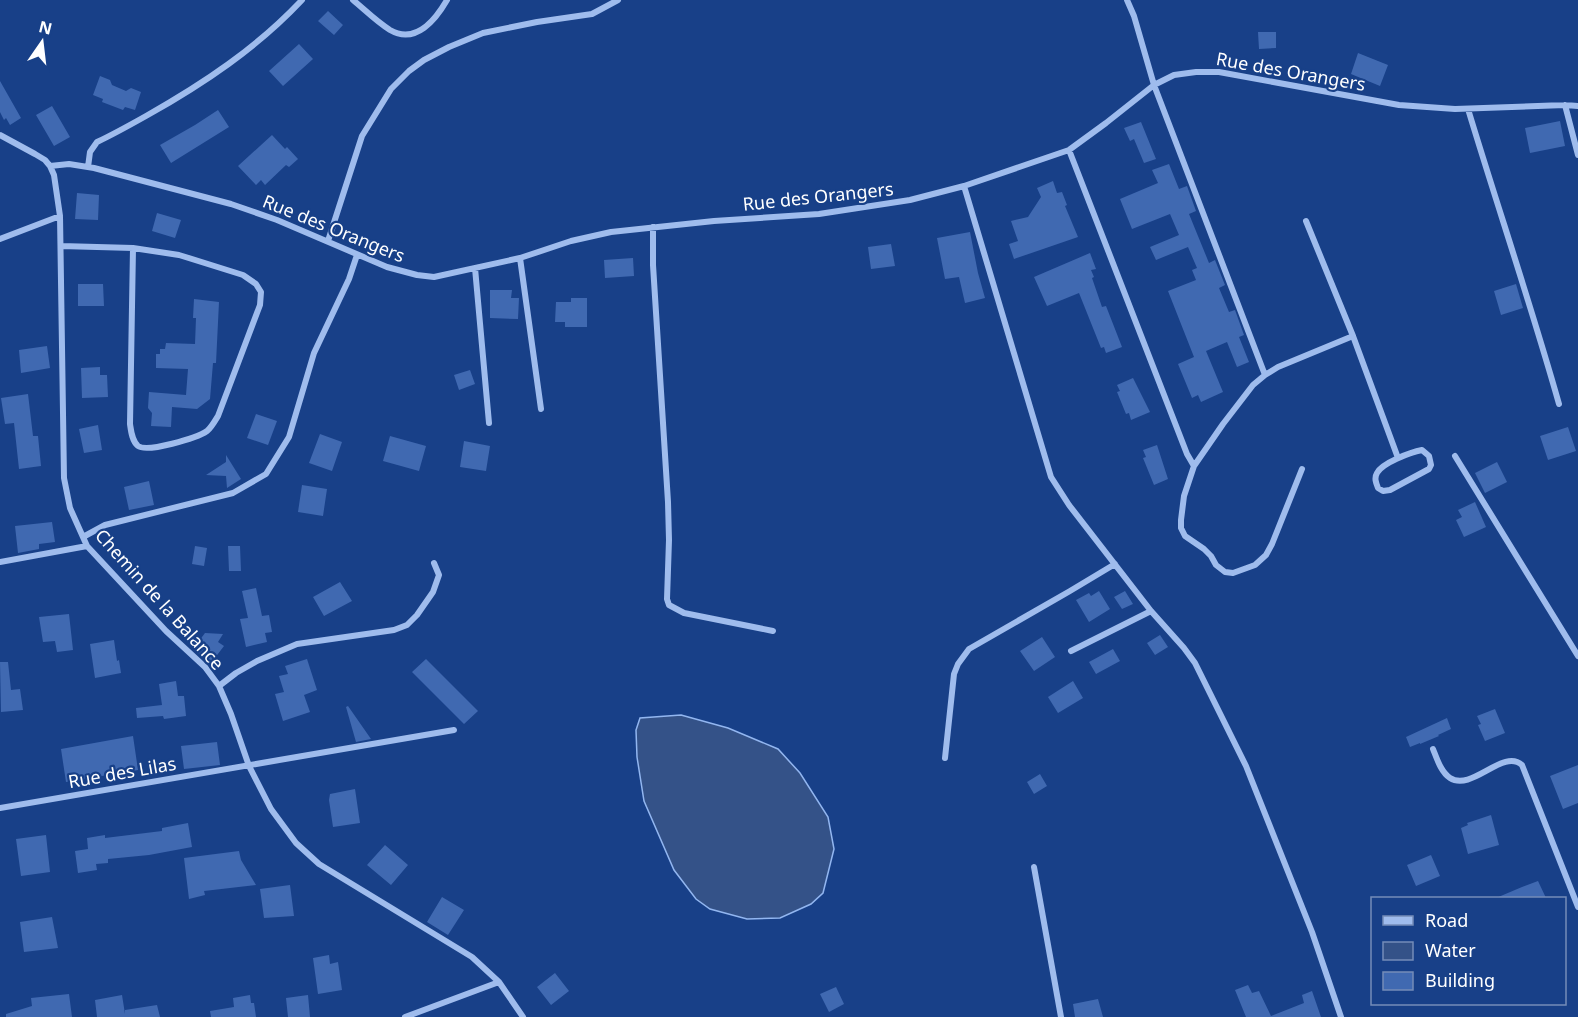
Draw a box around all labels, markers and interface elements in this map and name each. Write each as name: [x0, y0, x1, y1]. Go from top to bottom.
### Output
north arrow: [12, 12, 72, 72]
text: N: [37, 15, 55, 40]
street label: Rue des Orangers: [1214, 46, 1368, 96]
street label: Rue des Orangers: [742, 176, 894, 216]
street label: Rue des Orangers: [259, 189, 409, 267]
street label: Chemin de la Balance: [90, 523, 230, 675]
street label: Rue des Lilas: [66, 751, 178, 793]
legend: [1371, 897, 1566, 1005]
text: Road: [1425, 908, 1468, 932]
text: Water: [1425, 938, 1476, 962]
text: Building: [1425, 968, 1495, 992]

